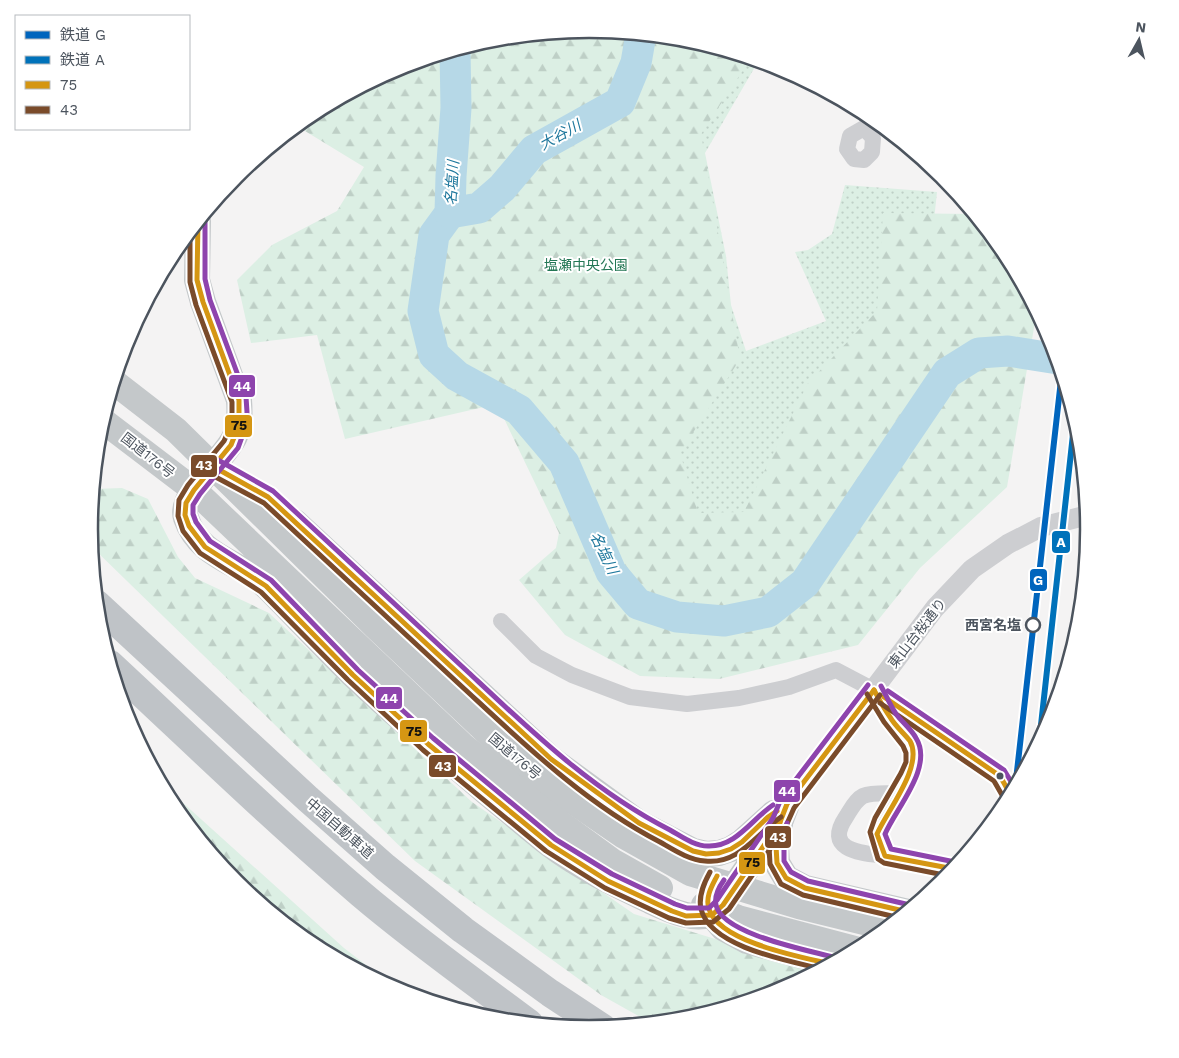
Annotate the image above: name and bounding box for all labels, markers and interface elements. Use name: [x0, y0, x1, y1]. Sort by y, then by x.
legend: [15, 15, 190, 130]
north arrow: [1114, 15, 1164, 65]
text: N: [1135, 18, 1147, 36]
text: 鉄道 G: [60, 26, 106, 44]
text: 鉄道 A: [60, 51, 105, 69]
text: 75: [60, 76, 77, 94]
text: 43: [60, 101, 78, 119]
water label: 大谷川: [536, 115, 586, 154]
water label: 名塩川: [441, 158, 463, 206]
park label: 塩瀬中央公園: [544, 257, 628, 273]
line badge: 44: [228, 374, 256, 398]
text: 44: [233, 378, 251, 394]
line badge: 75: [224, 414, 253, 438]
text: 75: [231, 417, 247, 433]
street label: 国道176号: [118, 429, 178, 481]
line badge: 43: [190, 454, 218, 478]
text: 43: [195, 457, 213, 473]
water label: 名塩川: [586, 529, 623, 579]
line badge: A: [1051, 530, 1071, 554]
text: A: [1056, 534, 1066, 550]
line badge: G: [1029, 568, 1048, 592]
text: G: [1033, 572, 1043, 588]
street label: 東山台桜通り: [885, 595, 949, 671]
place label: 西宮名塩: [965, 617, 1021, 633]
marker: 西宮名塩: [1025, 617, 1041, 633]
line badge: 44: [375, 686, 403, 710]
text: 44: [380, 690, 398, 706]
line badge: 75: [399, 719, 428, 743]
text: 75: [406, 723, 422, 739]
street label: 国道176号: [486, 729, 544, 783]
line badge: 43: [428, 754, 457, 778]
text: 43: [434, 758, 452, 774]
unlabelled marker: [995, 771, 1005, 781]
line badge: 44: [773, 779, 801, 803]
text: 44: [778, 783, 796, 799]
street label: 中国自動車道: [303, 794, 377, 862]
line badge: 43: [764, 825, 792, 849]
text: 43: [769, 829, 787, 845]
line badge: 75: [738, 851, 766, 875]
text: 75: [744, 854, 760, 870]

